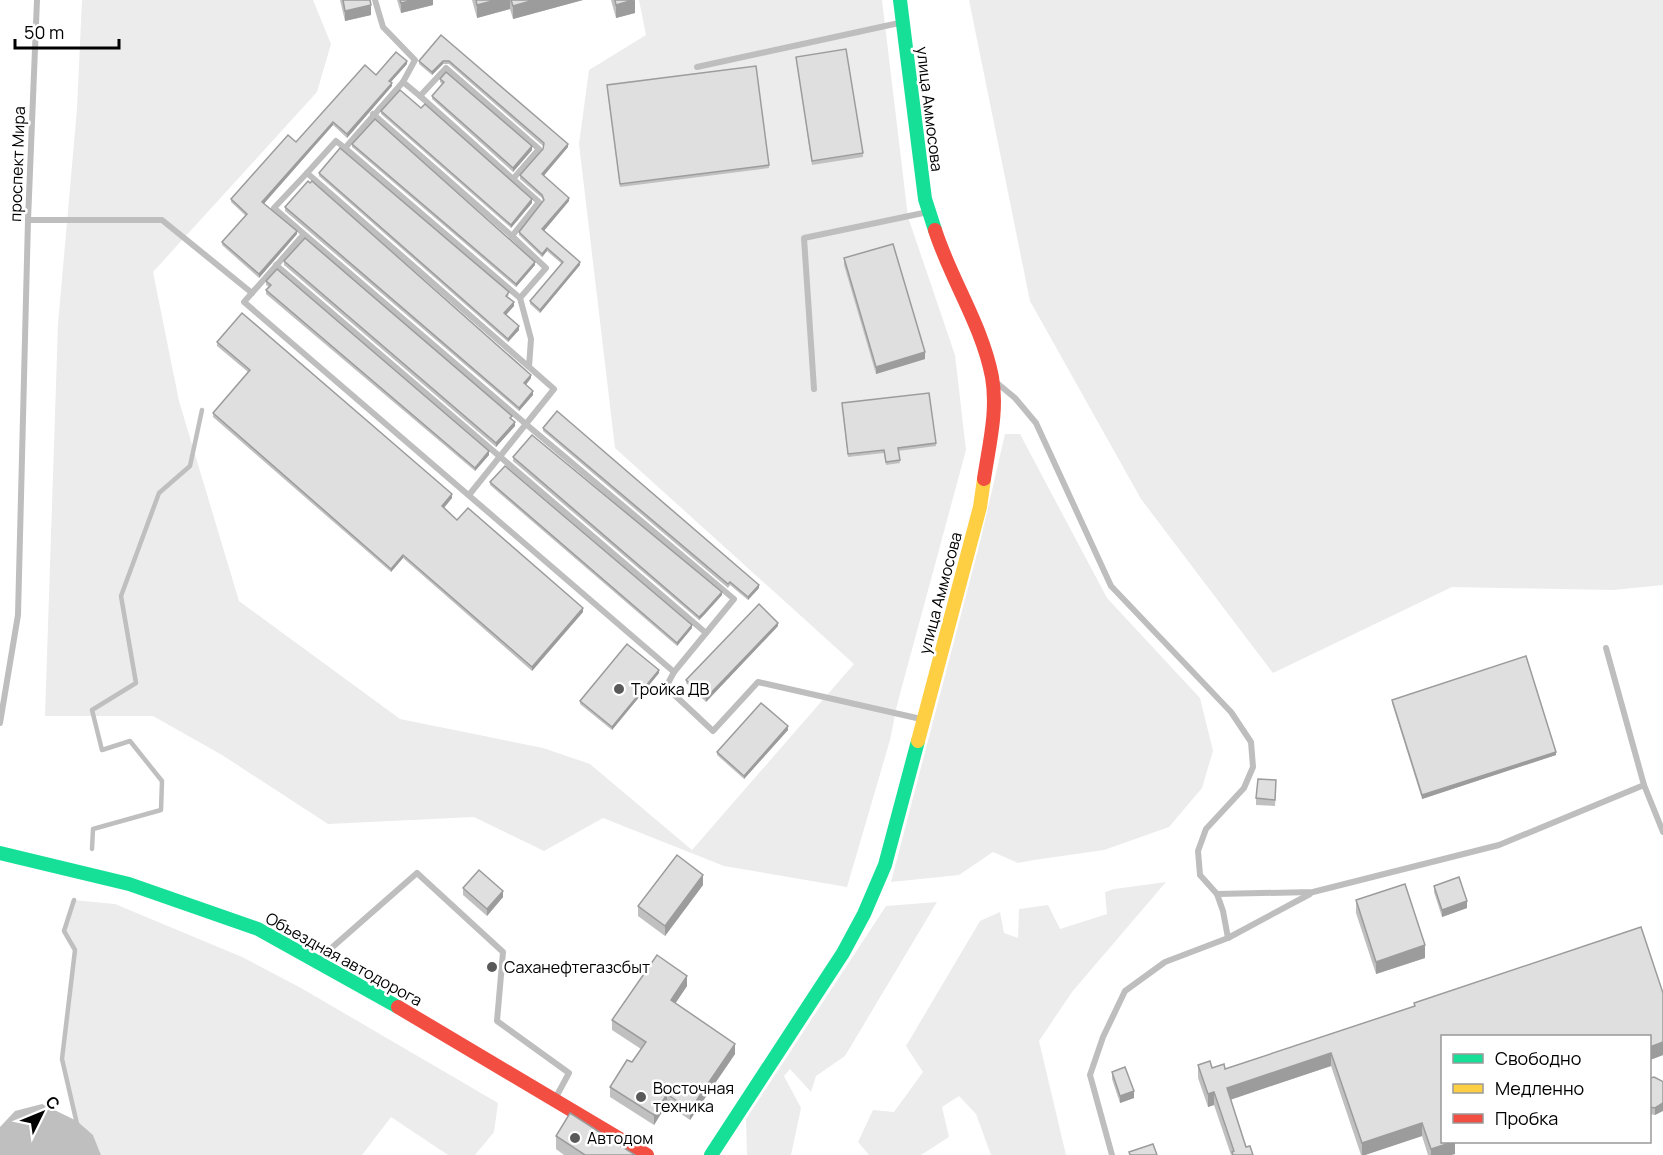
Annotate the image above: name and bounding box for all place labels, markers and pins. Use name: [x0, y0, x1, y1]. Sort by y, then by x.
place label: Тройка ДВ: [631, 678, 710, 700]
marker: Тройка ДВ: [612, 682, 626, 696]
place label: Саханефтегазсбыт: [504, 956, 650, 978]
marker: Саханефтегазсбыт: [485, 960, 499, 974]
place label: Восточная техника: [653, 1077, 734, 1117]
marker: Восточная техника: [634, 1090, 648, 1104]
place label: Автодом: [587, 1127, 653, 1149]
marker: Автодом: [568, 1131, 582, 1145]

